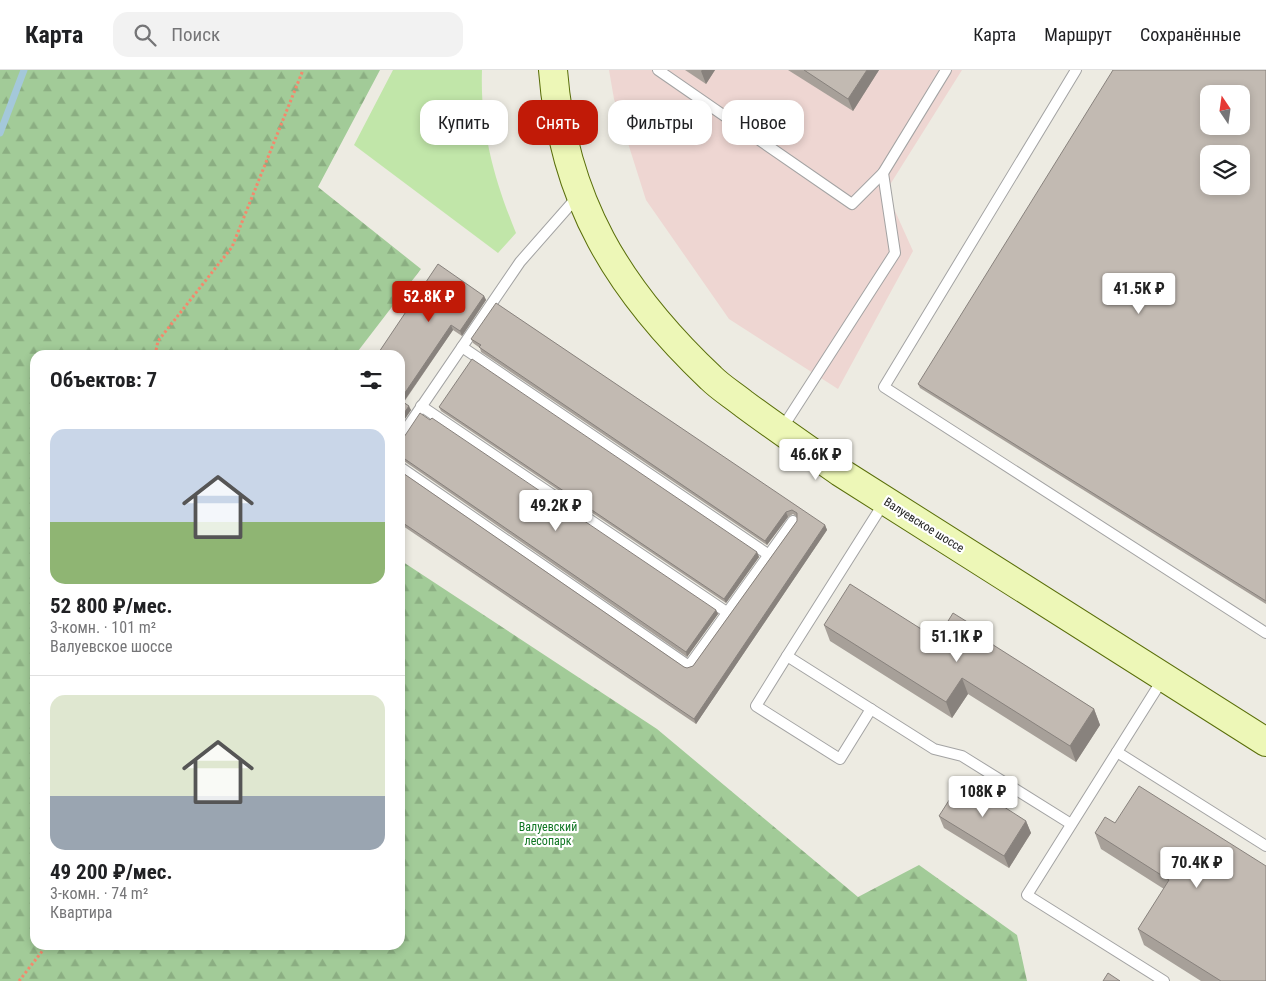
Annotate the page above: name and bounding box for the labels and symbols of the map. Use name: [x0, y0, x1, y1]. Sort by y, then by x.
north arrow: [1200, 85, 1250, 135]
pin: 41.5K ₽: [1093, 272, 1185, 315]
pin: 52.8K ₽: [383, 280, 475, 323]
pin: 46.6K ₽: [770, 438, 862, 481]
pin: 49.2K ₽: [510, 490, 602, 532]
street label: Валуевское шоссе: [881, 495, 967, 555]
pin: 51.1K ₽: [911, 620, 1003, 663]
pin: 108K ₽: [942, 776, 1024, 818]
park label: Валуевский лесопарк: [519, 820, 577, 848]
pin: 70.4K ₽: [1151, 846, 1243, 889]

